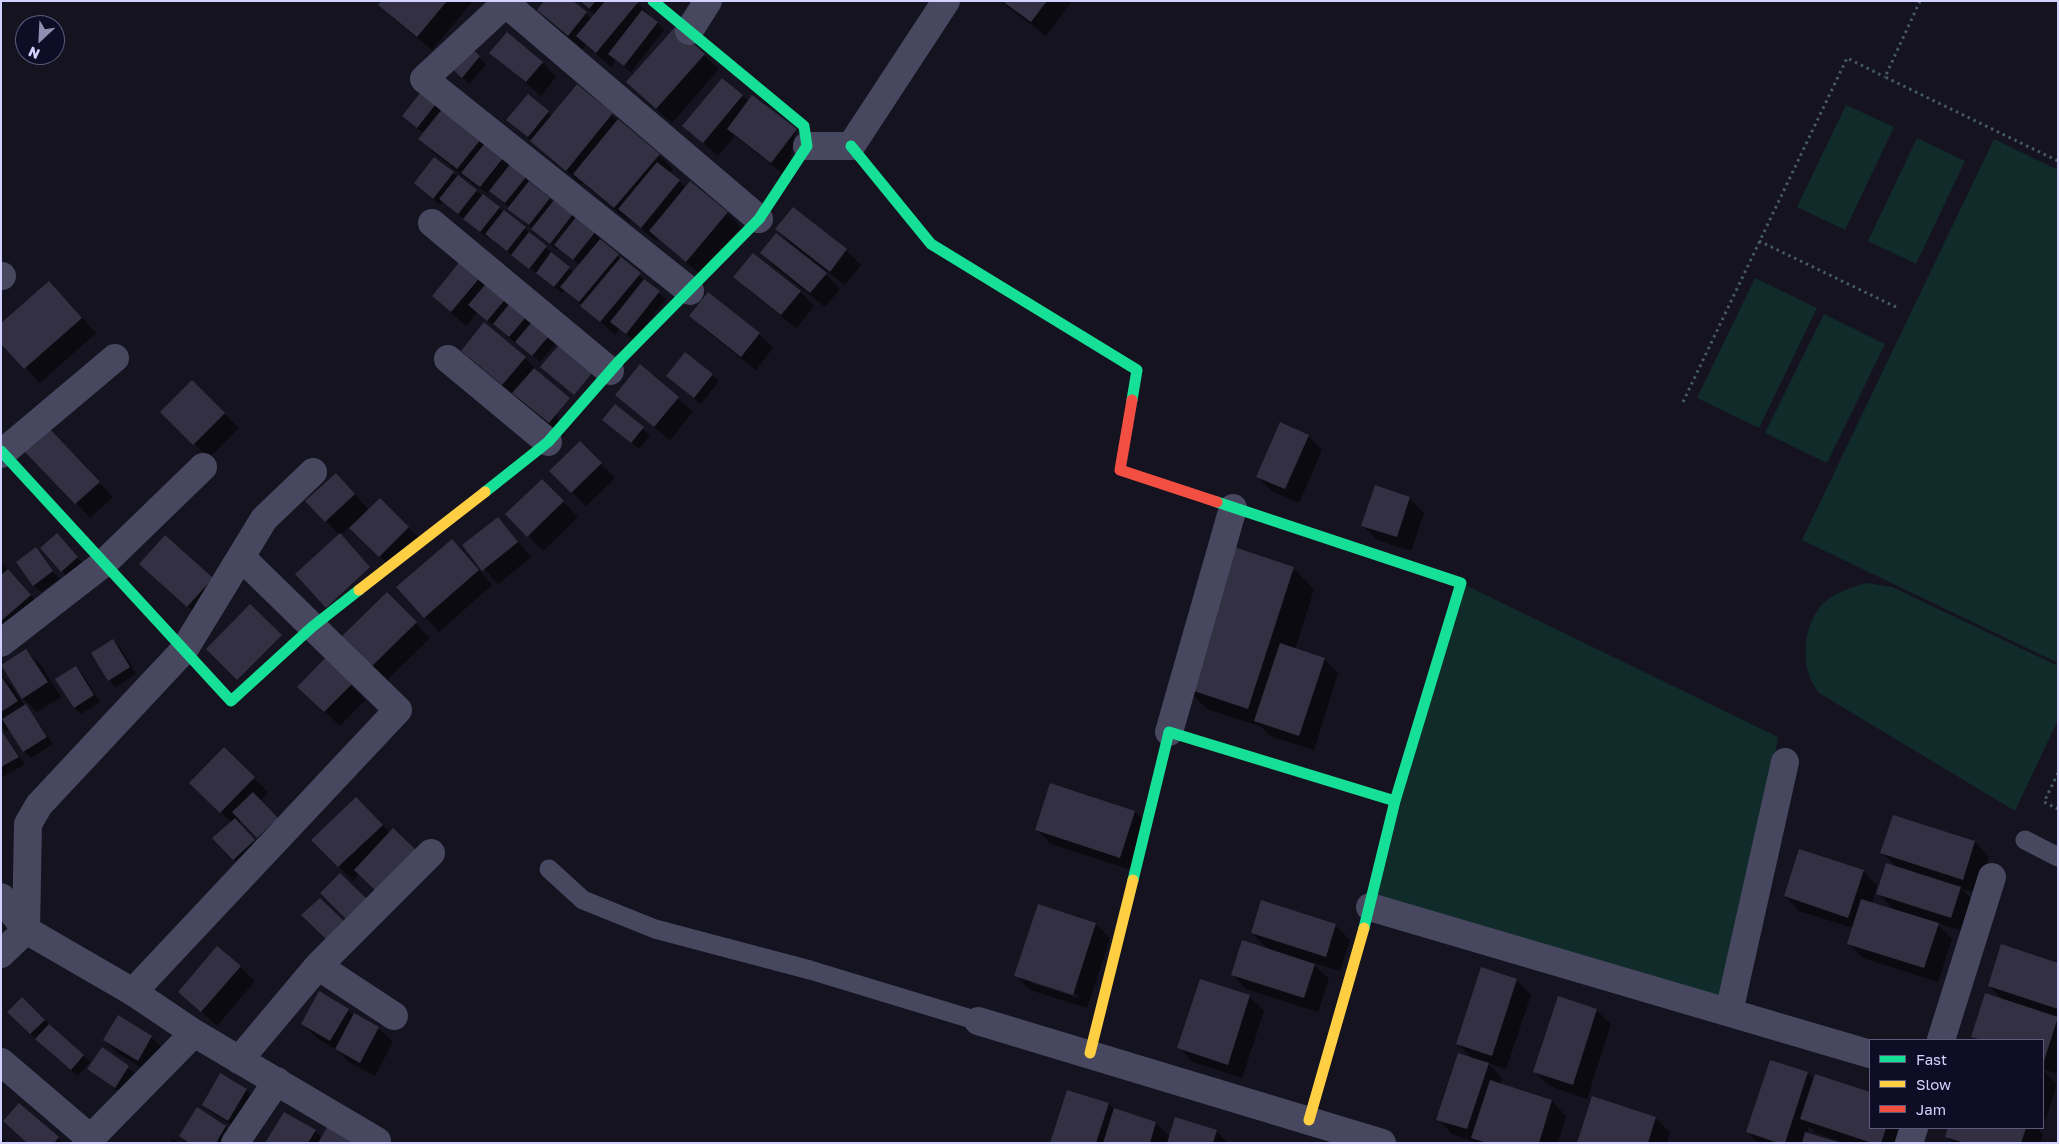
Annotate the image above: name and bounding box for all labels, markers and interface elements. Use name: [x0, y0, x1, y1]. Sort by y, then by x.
north arrow: [15, 15, 65, 65]
text: N: [25, 43, 42, 63]
legend: [1869, 1039, 2044, 1129]
text: Fast: [1916, 1050, 1947, 1068]
text: Slow: [1916, 1075, 1951, 1093]
text: Jam: [1916, 1100, 1946, 1118]

